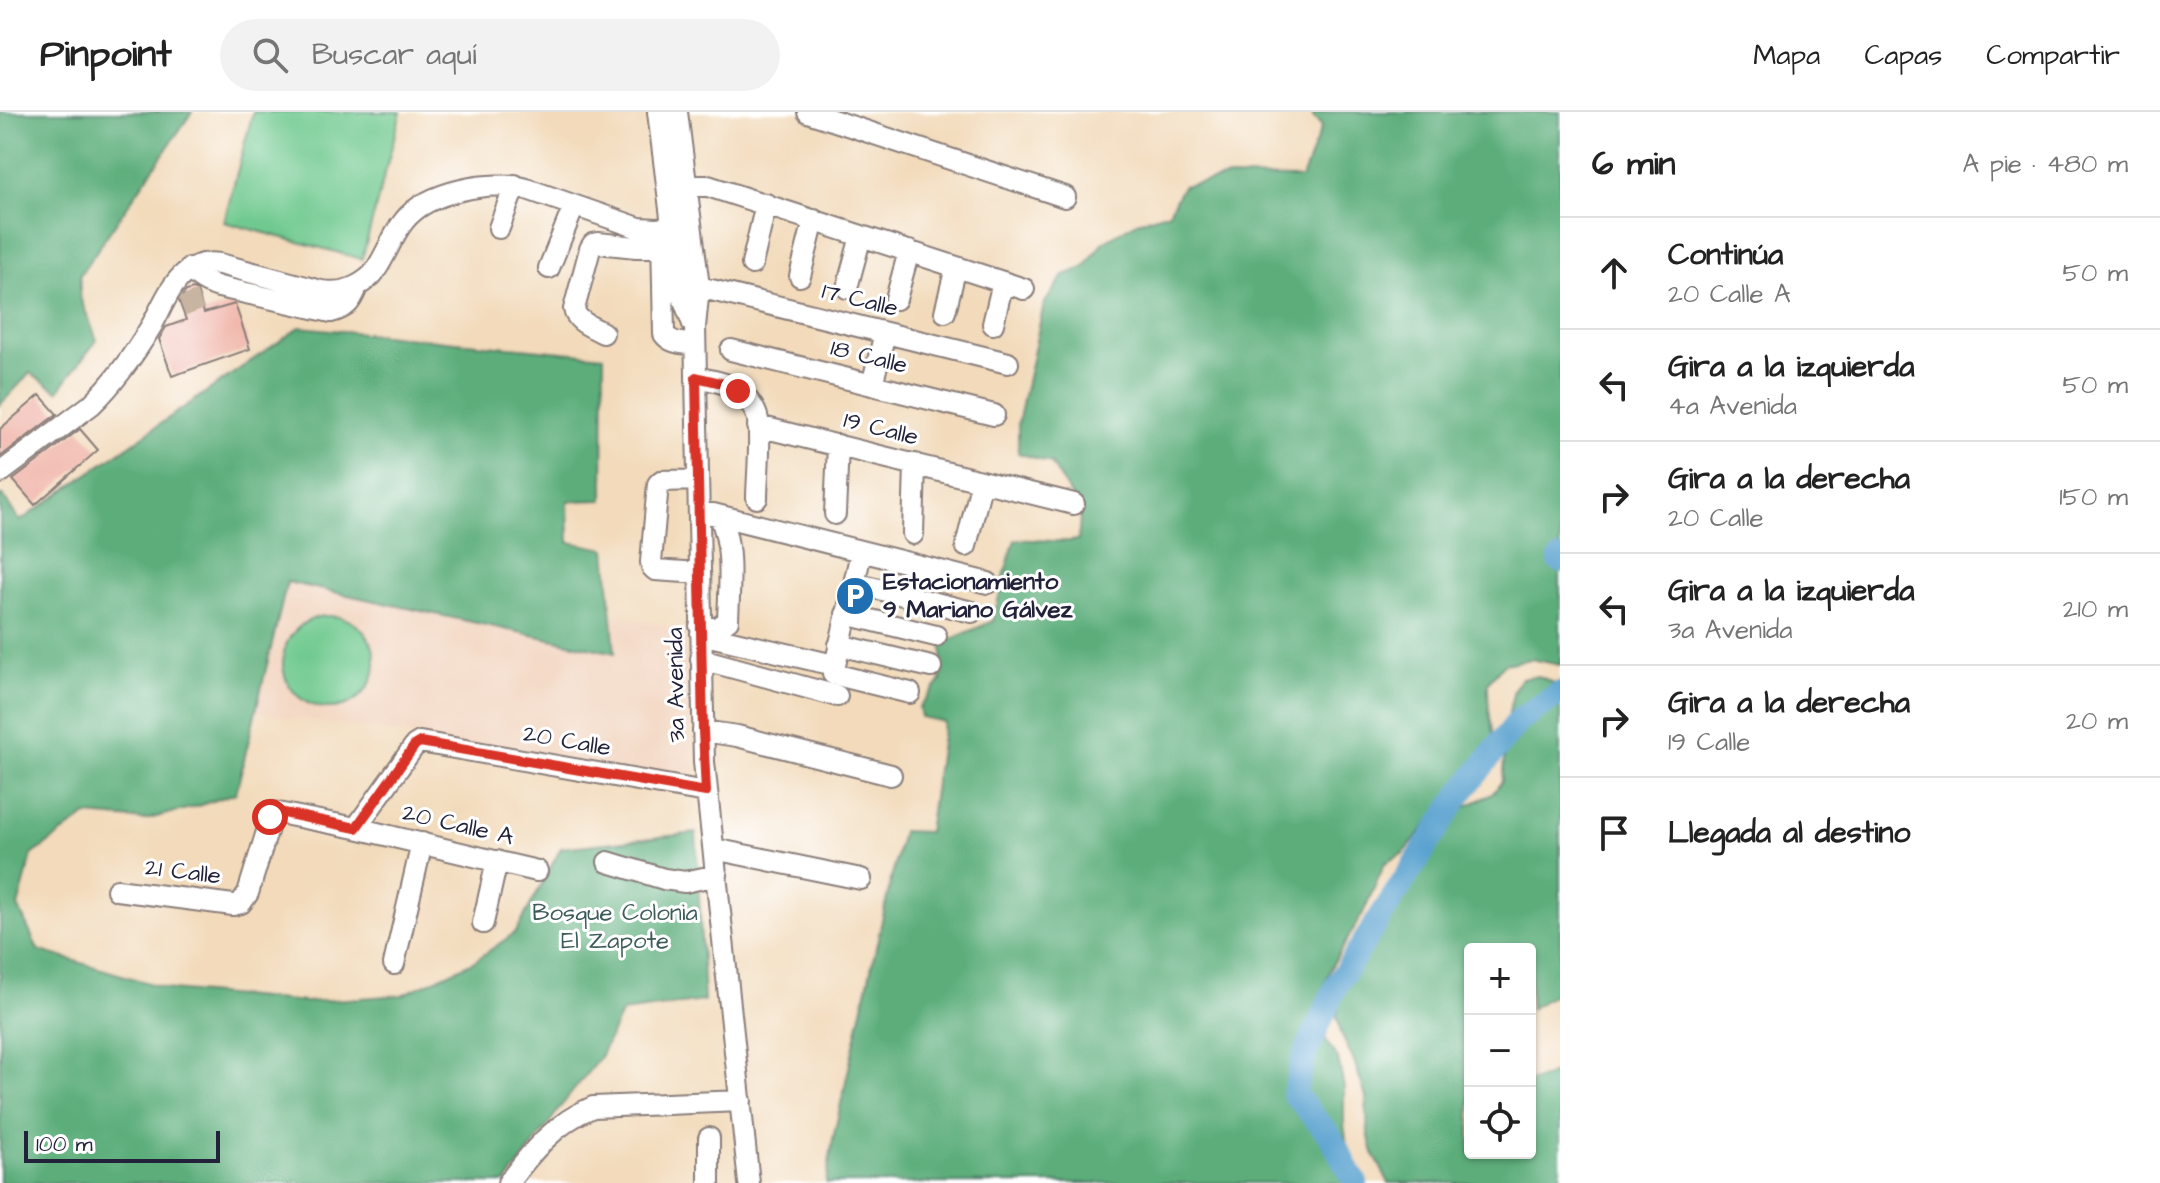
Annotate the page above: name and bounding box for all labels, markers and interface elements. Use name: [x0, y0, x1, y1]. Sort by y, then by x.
search box: [220, 19, 780, 91]
text: Pinpoint: [40, 29, 172, 81]
icon: search: [248, 33, 292, 77]
text: Buscar aquí: [312, 34, 477, 76]
text: Mapa: [1753, 36, 1820, 75]
text: Capas: [1864, 36, 1942, 75]
text: Compartir: [1986, 36, 2120, 75]
text: 6 min: [1592, 140, 1676, 188]
text: A pie · 480 m: [1962, 146, 2128, 182]
text: Continúa: [1668, 234, 1783, 276]
icon: ahead: [1592, 251, 1636, 295]
text: 50 m: [2063, 255, 2128, 291]
street label: 17 Calle: [818, 274, 902, 326]
text: 20 Calle A: [1668, 276, 1791, 312]
street label: 18 Calle: [827, 331, 911, 383]
text: Gira a la izquierda: [1668, 346, 1914, 388]
icon: left: [1592, 363, 1636, 407]
text: 50 m: [2063, 367, 2128, 403]
route end: [720, 373, 756, 409]
text: 4a Avenida: [1668, 388, 1797, 424]
street label: 19 Calle: [840, 403, 922, 455]
text: Gira a la derecha: [1668, 458, 1910, 500]
icon: right: [1592, 475, 1636, 519]
text: 150 m: [2059, 479, 2128, 515]
text: 20 Calle: [1668, 500, 1764, 536]
place label: Estacionamiento 9 Mariano Gálvez: [883, 565, 1074, 627]
text: Gira a la izquierda: [1668, 570, 1914, 612]
parking icon: Estacionamiento 9 Mariano Gálvez: [834, 575, 876, 617]
icon: left: [1592, 587, 1636, 631]
text: 210 m: [2063, 591, 2128, 627]
text: 3a Avenida: [1668, 612, 1793, 648]
street label: 3a Avenida: [658, 627, 694, 743]
text: Gira a la derecha: [1668, 682, 1910, 724]
icon: right: [1592, 699, 1636, 743]
text: 20 m: [2066, 703, 2128, 739]
street label: 20 Calle: [521, 717, 613, 765]
text: 19 Calle: [1668, 724, 1750, 760]
street label: 20 Calle A: [399, 796, 517, 854]
route start: [252, 799, 288, 835]
icon: arrive: [1592, 811, 1636, 855]
text: Llegada al destino: [1668, 812, 1910, 854]
street label: 21 Calle: [143, 850, 223, 894]
park label: Bosque Colonia El Zapote: [532, 896, 698, 958]
map controls: [1464, 943, 1536, 1159]
button: +: [1464, 943, 1536, 1015]
button: −: [1464, 1015, 1536, 1087]
button: locate: [1464, 1087, 1536, 1159]
scale bar: [24, 1127, 220, 1163]
text: 100 m: [36, 1129, 93, 1160]

